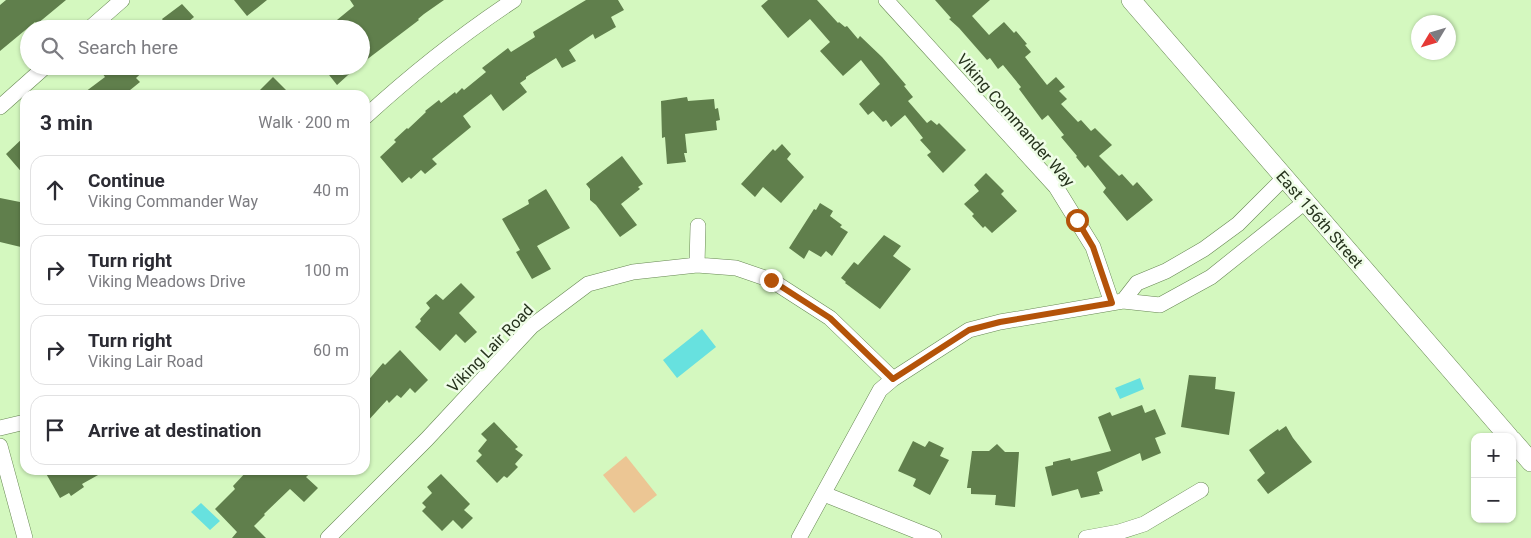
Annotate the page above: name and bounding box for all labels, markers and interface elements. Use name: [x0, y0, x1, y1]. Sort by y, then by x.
north arrow: [1411, 15, 1456, 60]
search box: [20, 20, 370, 75]
icon: search: [38, 34, 66, 62]
text: Search here: [78, 36, 178, 59]
street label: Viking Commander Way: [953, 50, 1079, 191]
text: 3 min: [40, 111, 93, 135]
text: Walk · 200 m: [258, 113, 350, 132]
street label: East 156th Street: [1272, 167, 1367, 272]
text: Continue: [88, 169, 165, 192]
icon: ahead: [41, 176, 69, 204]
text: 40 m: [313, 181, 349, 200]
text: Viking Commander Way: [88, 192, 258, 211]
route start: [1066, 209, 1089, 232]
text: Turn right: [88, 249, 172, 272]
icon: right: [41, 256, 69, 284]
text: 100 m: [304, 261, 349, 280]
route end: [760, 269, 783, 292]
text: Viking Meadows Drive: [88, 272, 245, 291]
street label: Viking Lair Road: [444, 300, 537, 396]
text: Turn right: [88, 329, 172, 352]
icon: right: [41, 336, 69, 364]
text: 60 m: [313, 341, 349, 360]
text: Viking Lair Road: [88, 352, 203, 371]
icon: arrive: [41, 416, 69, 444]
text: Arrive at destination: [88, 419, 261, 442]
map controls: [1471, 433, 1516, 523]
button: +: [1471, 433, 1516, 478]
button: −: [1471, 478, 1516, 523]

